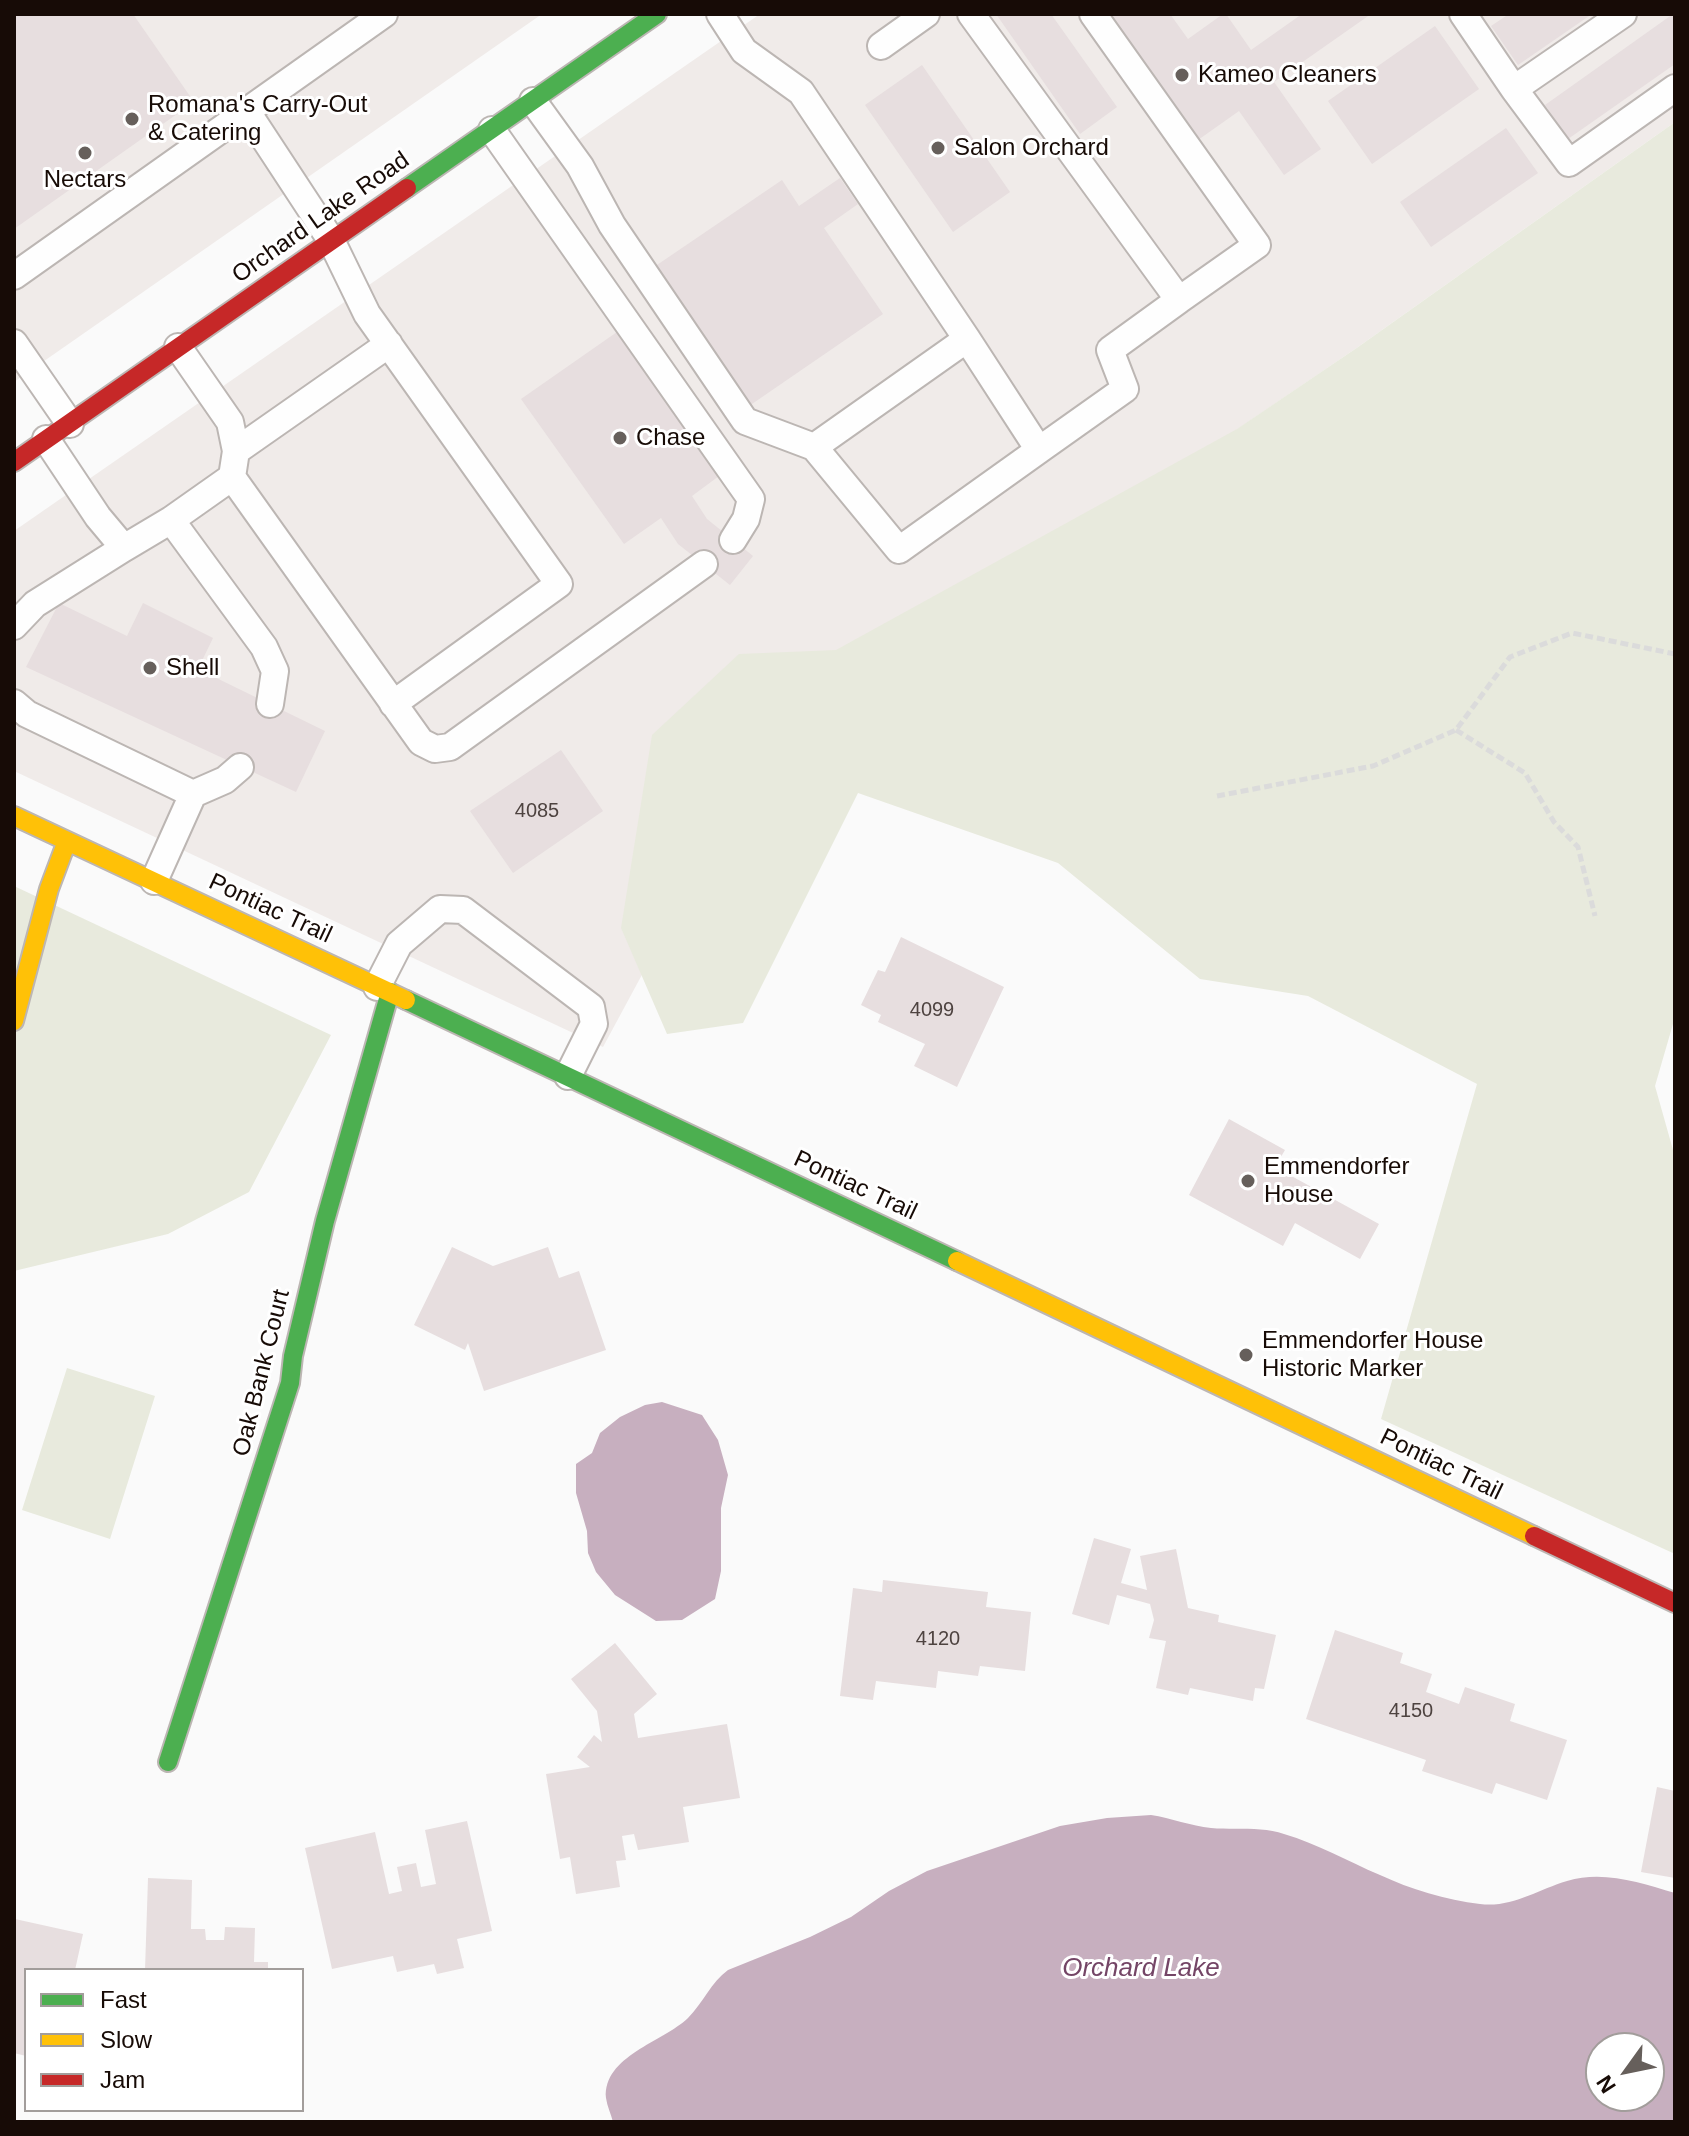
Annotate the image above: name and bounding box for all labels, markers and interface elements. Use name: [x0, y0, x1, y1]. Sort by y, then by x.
place label: Kameo Cleaners: [1198, 61, 1377, 89]
marker: Kameo Cleaners: [1173, 66, 1191, 84]
place label: Romana's Carry-Out & Catering: [148, 91, 367, 147]
marker: Romana's Carry-Out & Catering: [123, 110, 141, 128]
place label: Salon Orchard: [954, 134, 1109, 162]
marker: Salon Orchard: [929, 139, 947, 157]
marker: Nectars: [76, 144, 94, 162]
street label: Orchard Lake Road: [227, 146, 415, 290]
place label: Nectars: [44, 166, 126, 194]
place label: Chase: [636, 424, 705, 452]
marker: Chase: [611, 429, 629, 447]
place label: Shell: [166, 654, 219, 682]
marker: Shell: [141, 659, 159, 677]
house number: 4085: [515, 799, 559, 823]
street label: Pontiac Trail: [204, 868, 336, 950]
house number: 4099: [910, 998, 954, 1022]
street label: Pontiac Trail: [789, 1145, 921, 1227]
place label: Emmendorfer House: [1264, 1153, 1409, 1209]
marker: Emmendorfer House: [1239, 1172, 1257, 1190]
street label: Oak Bank Court: [227, 1287, 297, 1459]
place label: Emmendorfer House Historic Marker: [1262, 1327, 1483, 1383]
marker: Emmendorfer House Historic Marker: [1237, 1346, 1255, 1364]
street label: Pontiac Trail: [1375, 1423, 1507, 1507]
house number: 4120: [916, 1627, 960, 1651]
house number: 4150: [1389, 1699, 1433, 1723]
water label: Orchard Lake: [1062, 1953, 1220, 1985]
legend: [24, 1968, 304, 2112]
text: Fast: [100, 1986, 147, 2013]
text: Slow: [100, 2026, 152, 2053]
north arrow: [1585, 2032, 1665, 2112]
text: Jam: [100, 2066, 145, 2093]
text: N: [1591, 2071, 1621, 2098]

